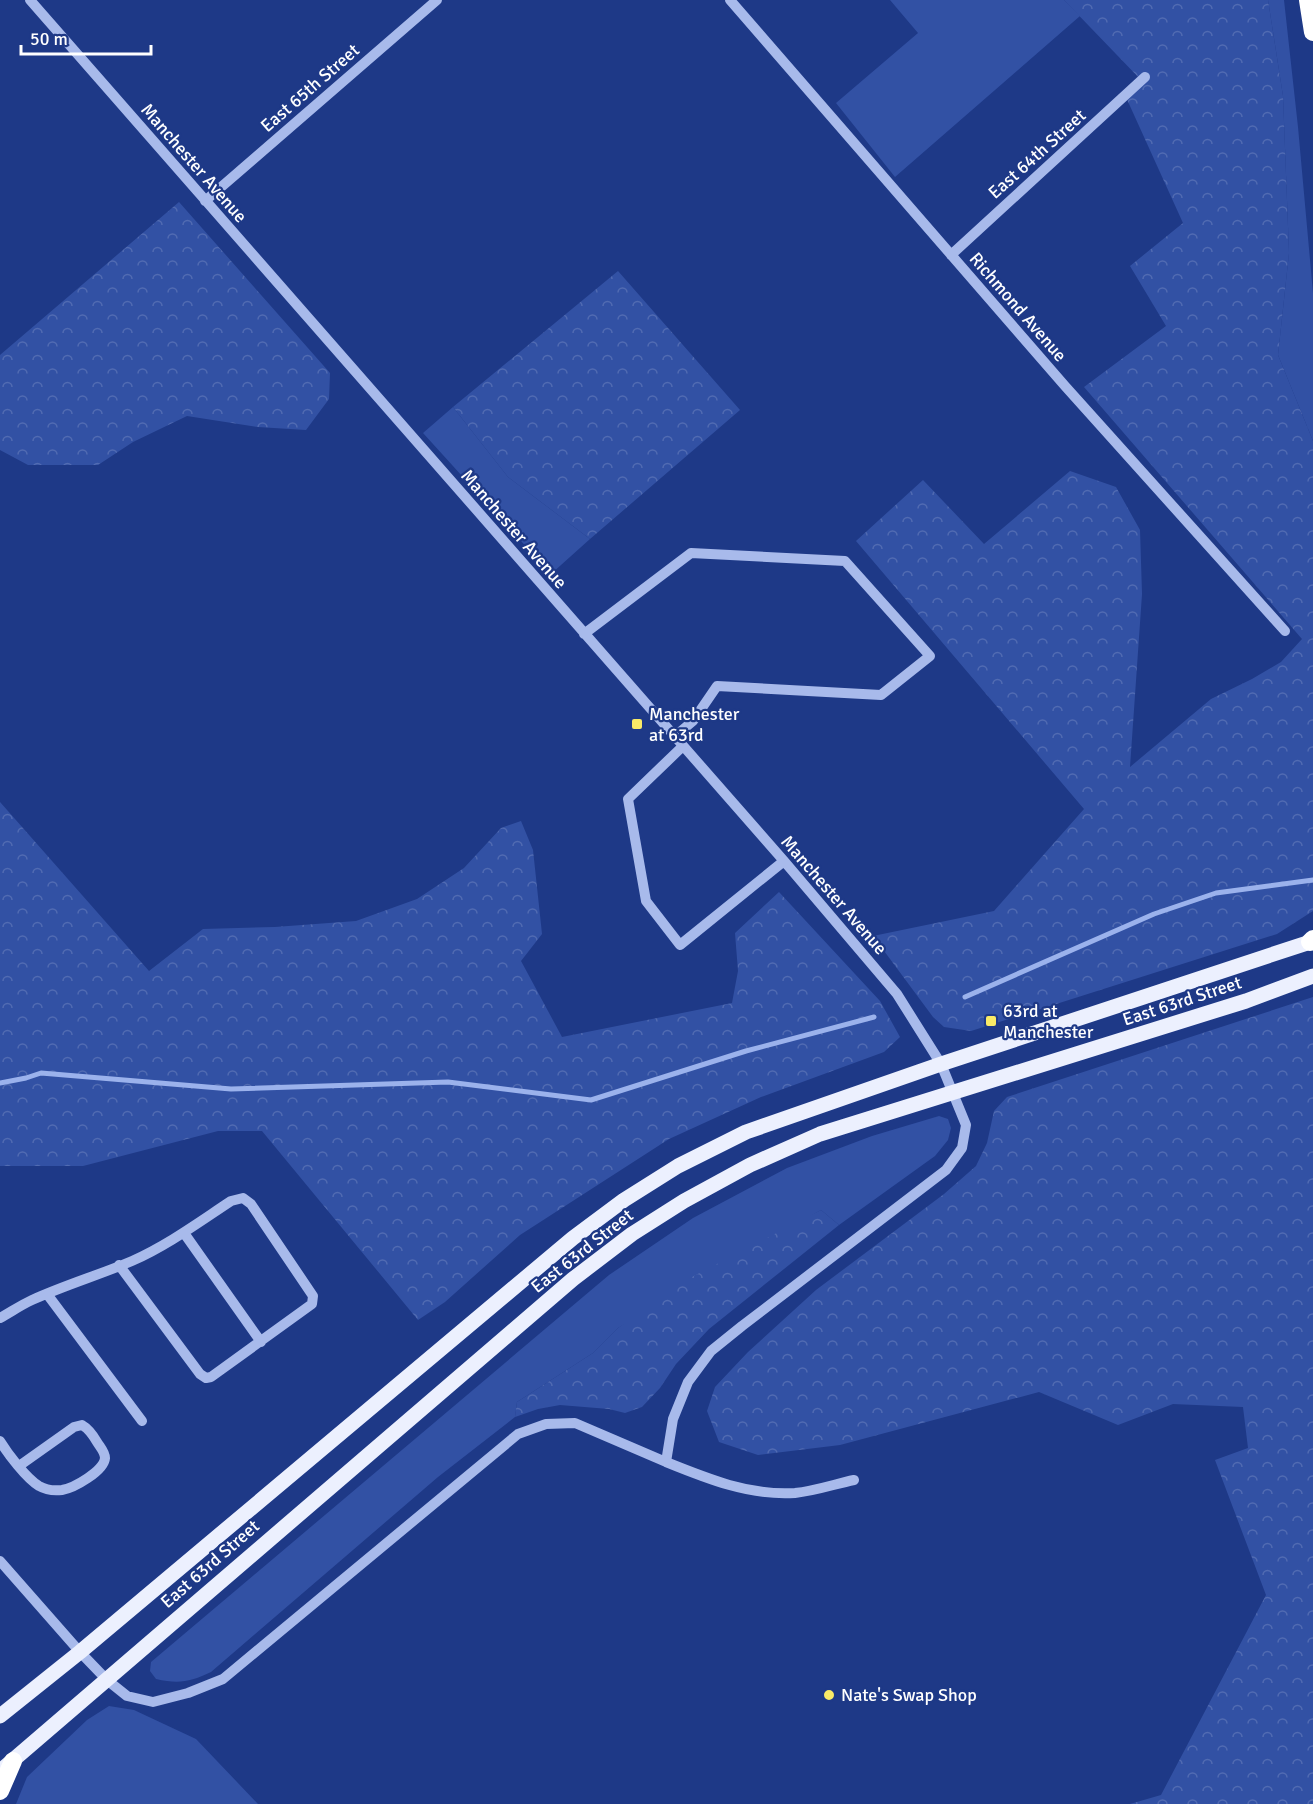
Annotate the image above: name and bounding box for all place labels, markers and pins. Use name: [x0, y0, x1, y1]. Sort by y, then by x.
place label: Manchester at 63rd: [649, 703, 740, 746]
marker: Manchester at 63rd: [630, 717, 644, 731]
place label: 63rd at Manchester: [1003, 1000, 1094, 1043]
marker: 63rd at Manchester: [984, 1014, 998, 1028]
place label: Nate's Swap Shop: [841, 1684, 977, 1706]
marker: Nate's Swap Shop: [822, 1688, 836, 1702]

